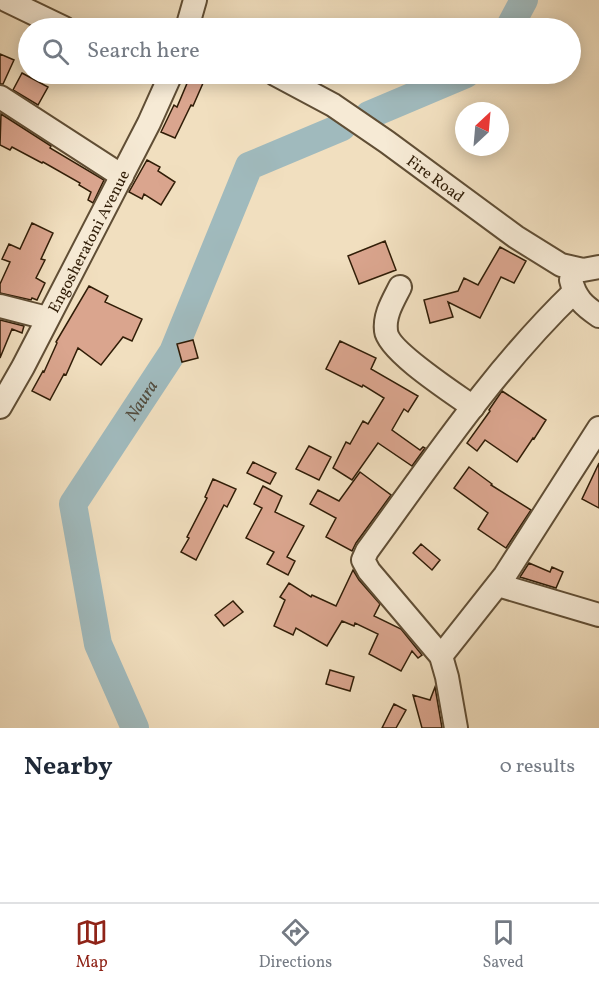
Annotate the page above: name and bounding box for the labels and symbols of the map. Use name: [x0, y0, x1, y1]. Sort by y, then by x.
north arrow: [455, 102, 509, 156]
street label: Fire Road: [401, 151, 468, 208]
street label: Engosheratoni Avenue: [44, 166, 136, 317]
water label: Naura: [120, 376, 165, 427]

